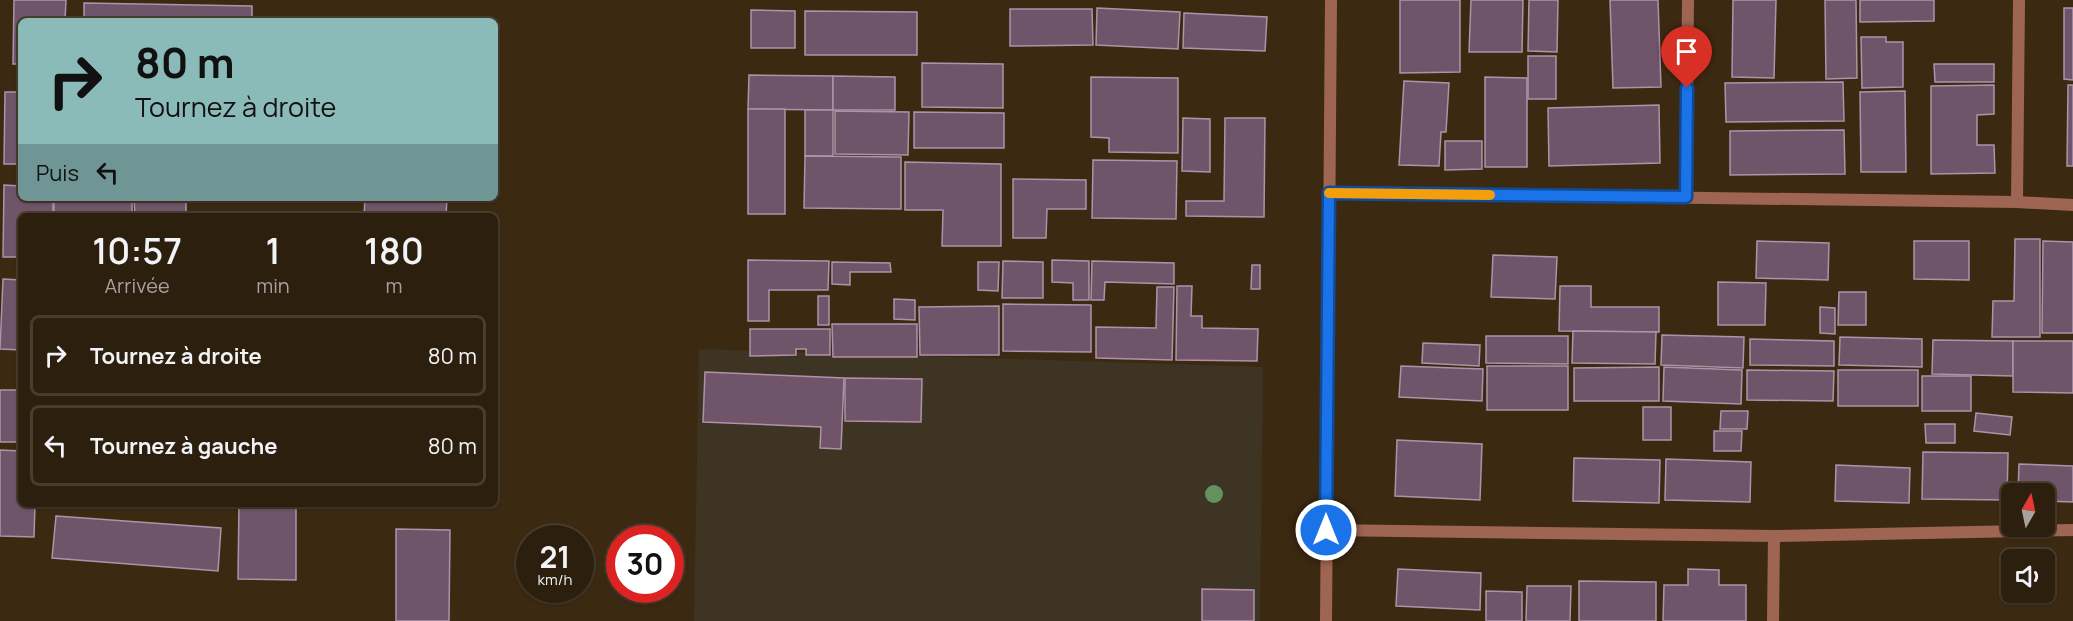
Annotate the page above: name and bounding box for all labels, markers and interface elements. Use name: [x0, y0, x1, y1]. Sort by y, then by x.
pin: [1661, 26, 1712, 88]
text: 80 m: [135, 33, 235, 91]
icon: arrive: [1670, 35, 1703, 68]
icon: right: [36, 42, 114, 120]
text: Tournez à droite: [135, 88, 336, 125]
icon: left: [91, 156, 124, 189]
text: Puis: [36, 158, 79, 188]
text: 10:57: [92, 226, 182, 275]
text: 1: [265, 226, 281, 275]
text: 180: [364, 226, 424, 275]
text: Arrivée: [104, 272, 170, 299]
text: min: [256, 272, 290, 299]
text: m: [385, 272, 402, 299]
icon: right: [39, 339, 72, 372]
text: Tournez à droite: [90, 341, 262, 371]
text: 80 m: [428, 341, 477, 371]
icon: left: [39, 429, 72, 462]
text: Tournez à gauche: [90, 431, 277, 461]
text: 80 m: [428, 431, 477, 461]
north arrow: [2001, 483, 2055, 537]
map controls: [2001, 483, 2055, 603]
position arrow: [1294, 498, 1358, 562]
speed limit sign: 30: [606, 525, 684, 603]
text: 21: [539, 536, 571, 577]
button: sound: [2001, 549, 2055, 603]
text: km/h: [538, 569, 572, 590]

